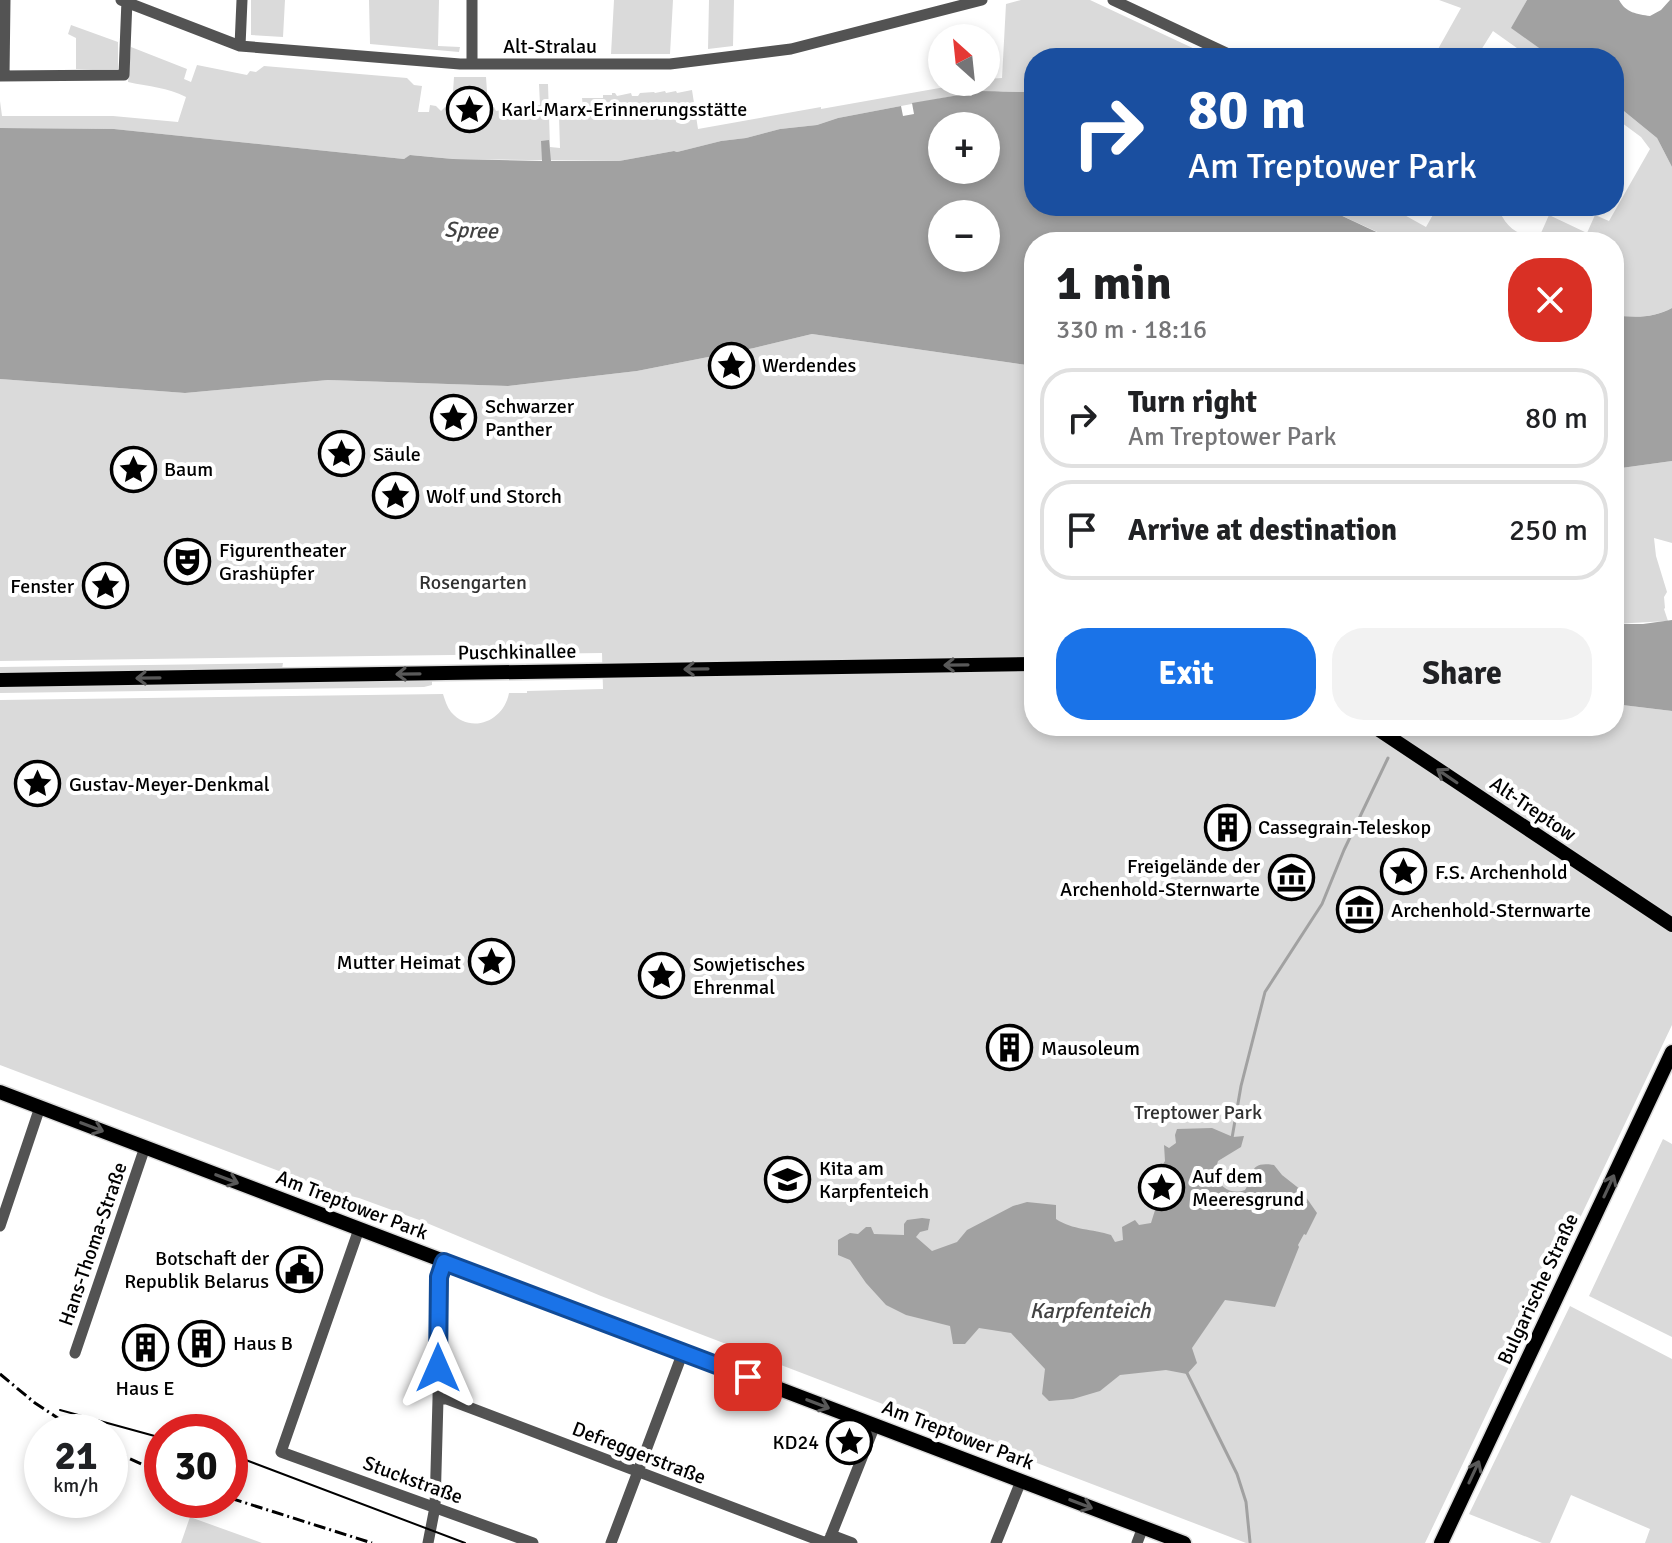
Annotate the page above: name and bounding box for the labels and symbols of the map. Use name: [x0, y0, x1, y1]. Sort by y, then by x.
north arrow: [928, 24, 1000, 96]
street label: Alt-Stralau: [503, 34, 597, 59]
place icon: Karl-Marx-Erinnerungsstätte: [446, 85, 494, 133]
place label: Karl-Marx-Erinnerungsstätte: [501, 97, 747, 122]
water label: Spree: [444, 216, 499, 244]
place icon: Werdendes: [707, 341, 755, 389]
place label: Werdendes: [762, 353, 857, 378]
place icon: Schwarzer Panther: [430, 393, 478, 441]
place label: Schwarzer Panther: [485, 394, 575, 442]
place icon: Säule: [318, 430, 366, 478]
place label: Säule: [373, 442, 421, 467]
place icon: Baum: [109, 445, 157, 493]
place label: Baum: [164, 457, 213, 482]
place icon: Wolf und Storch: [371, 472, 419, 520]
place label: Wolf und Storch: [426, 484, 562, 509]
theatre icon: Figurentheater Grashüpfer: [164, 538, 212, 586]
place label: Figurentheater Grashüpfer: [219, 538, 347, 586]
place icon: Fenster: [81, 562, 129, 610]
park label: Rosengarten: [419, 570, 527, 595]
place label: Fenster: [10, 574, 75, 599]
street label: Puschkinallee: [457, 638, 577, 666]
one-way arrow: [943, 657, 970, 673]
one-way arrow: [683, 661, 710, 677]
one-way arrow: [395, 666, 422, 682]
one-way arrow: [135, 670, 162, 686]
place icon: Gustav-Meyer-Denkmal: [14, 760, 62, 808]
one-way arrow: [1437, 768, 1459, 784]
street label: Alt-Treptow: [1485, 771, 1581, 847]
place label: Gustav-Meyer-Denkmal: [69, 772, 270, 797]
building icon: Cassegrain-Teleskop: [1203, 803, 1251, 851]
place label: Cassegrain-Teleskop: [1258, 815, 1431, 840]
place icon: F.S. Archenhold: [1380, 848, 1428, 896]
place label: Freigelände der Archenhold-Sternwarte: [1060, 854, 1261, 902]
museum icon: Freigelände der Archenhold-Sternwarte: [1267, 854, 1315, 902]
place label: F.S. Archenhold: [1435, 860, 1568, 885]
museum icon: Archenhold-Sternwarte: [1336, 886, 1384, 934]
place label: Archenhold-Sternwarte: [1391, 898, 1591, 923]
place icon: Mutter Heimat: [468, 938, 516, 986]
place label: Mutter Heimat: [337, 950, 461, 975]
place icon: Sowjetisches Ehrenmal: [638, 952, 686, 1000]
place label: Sowjetisches Ehrenmal: [693, 952, 805, 1000]
building icon: Mausoleum: [986, 1024, 1034, 1072]
place label: Mausoleum: [1041, 1036, 1140, 1061]
park label: Treptower Park: [1134, 1100, 1262, 1125]
one-way arrow: [79, 1121, 104, 1135]
school or university icon: Kita am Karpfenteich: [764, 1156, 812, 1204]
place label: Kita am Karpfenteich: [819, 1156, 929, 1204]
street label: Hans-Thoma-Straße: [53, 1159, 133, 1329]
place icon: Auf dem Meeresgrund: [1137, 1164, 1185, 1212]
place label: Auf dem Meeresgrund: [1192, 1164, 1304, 1212]
street label: Am Treptower Park: [273, 1165, 431, 1245]
one-way arrow: [214, 1173, 239, 1187]
one-way arrow: [1602, 1175, 1617, 1199]
street label: Bulgarische Straße: [1492, 1209, 1584, 1369]
place label: Botschaft der Republik Belarus: [124, 1246, 270, 1294]
public building icon: Botschaft der Republik Belarus: [276, 1246, 324, 1294]
water label: Karpfenteich: [1029, 1297, 1152, 1324]
building icon: Haus B: [178, 1319, 226, 1367]
building icon: Haus E: [121, 1324, 169, 1372]
position arrow: [396, 1326, 480, 1410]
place label: Haus B: [233, 1331, 293, 1356]
pin: [714, 1343, 782, 1411]
place label: Haus E: [115, 1376, 175, 1401]
street label: Am Treptower Park: [879, 1395, 1037, 1475]
one-way arrow: [805, 1398, 830, 1412]
speed limit sign: 30: [144, 1414, 248, 1518]
street label: Defreggerstraße: [569, 1416, 709, 1490]
place icon: KD24: [826, 1418, 874, 1466]
place label: KD24: [773, 1430, 819, 1455]
street label: Stuckstraße: [360, 1450, 466, 1510]
one-way arrow: [1467, 1460, 1482, 1484]
one-way arrow: [1068, 1498, 1093, 1512]

